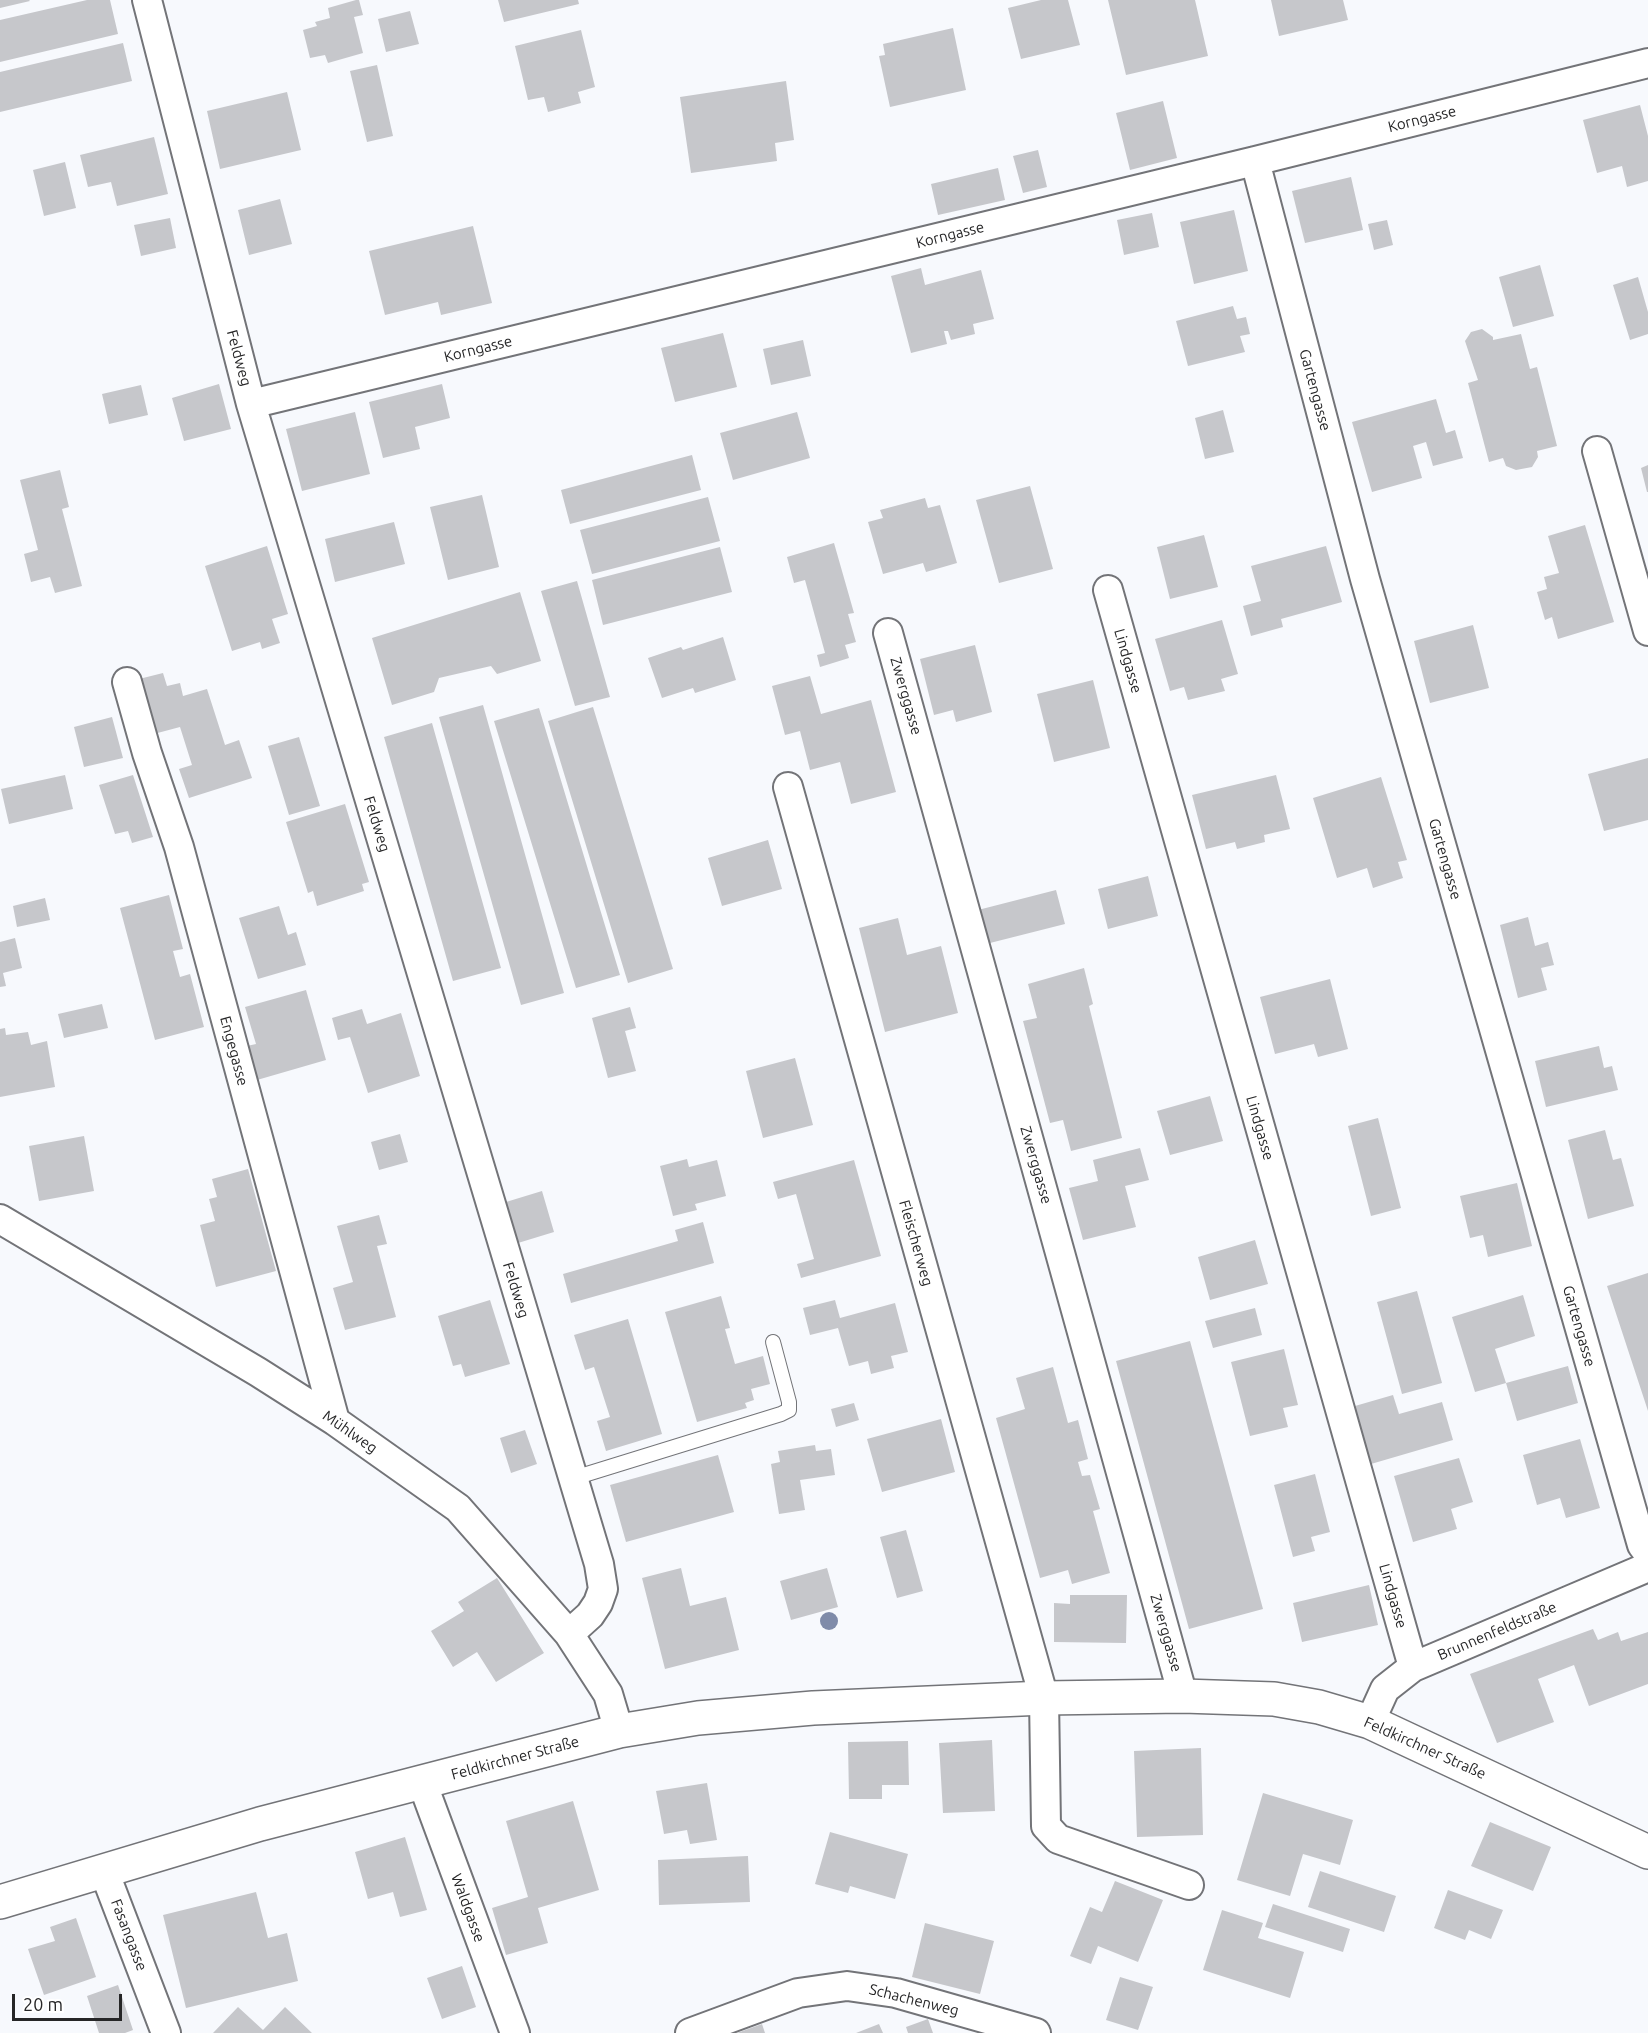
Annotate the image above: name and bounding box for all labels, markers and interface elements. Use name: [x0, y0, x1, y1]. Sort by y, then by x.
street label: Korngasse: [1386, 102, 1458, 136]
street label: Korngasse: [914, 218, 986, 252]
street label: Feldweg: [223, 328, 255, 388]
street label: Korngasse: [442, 332, 514, 366]
street label: Gartengasse: [1295, 347, 1335, 433]
street label: Lindgasse: [1110, 627, 1146, 695]
street label: Zwerggasse: [886, 655, 926, 737]
street label: Feldweg: [360, 794, 394, 854]
street label: Gartengasse: [1425, 816, 1465, 902]
street label: Engegasse: [216, 1014, 252, 1088]
street label: Lindgasse: [1242, 1094, 1278, 1162]
street label: Zwerggasse: [1016, 1124, 1056, 1206]
street label: Fleischerweg: [895, 1198, 937, 1288]
street label: Feldweg: [499, 1260, 533, 1320]
street label: Gartengasse: [1559, 1283, 1599, 1369]
street label: Mühlweg: [319, 1407, 381, 1457]
street label: Lindgasse: [1375, 1562, 1411, 1630]
street label: Zwerggasse: [1146, 1592, 1186, 1674]
street label: Brunnenfeldstraße: [1435, 1598, 1559, 1664]
street label: Feldkirchner Straße: [1361, 1713, 1489, 1783]
street label: Feldkirchner Straße: [449, 1732, 581, 1784]
street label: Waldgasse: [447, 1871, 489, 1945]
street label: Fasangasse: [107, 1897, 151, 1973]
street label: Schachenweg: [867, 1980, 961, 2020]
scale bar: [15, 1982, 124, 2020]
text: 20 m: [23, 1994, 63, 2014]

